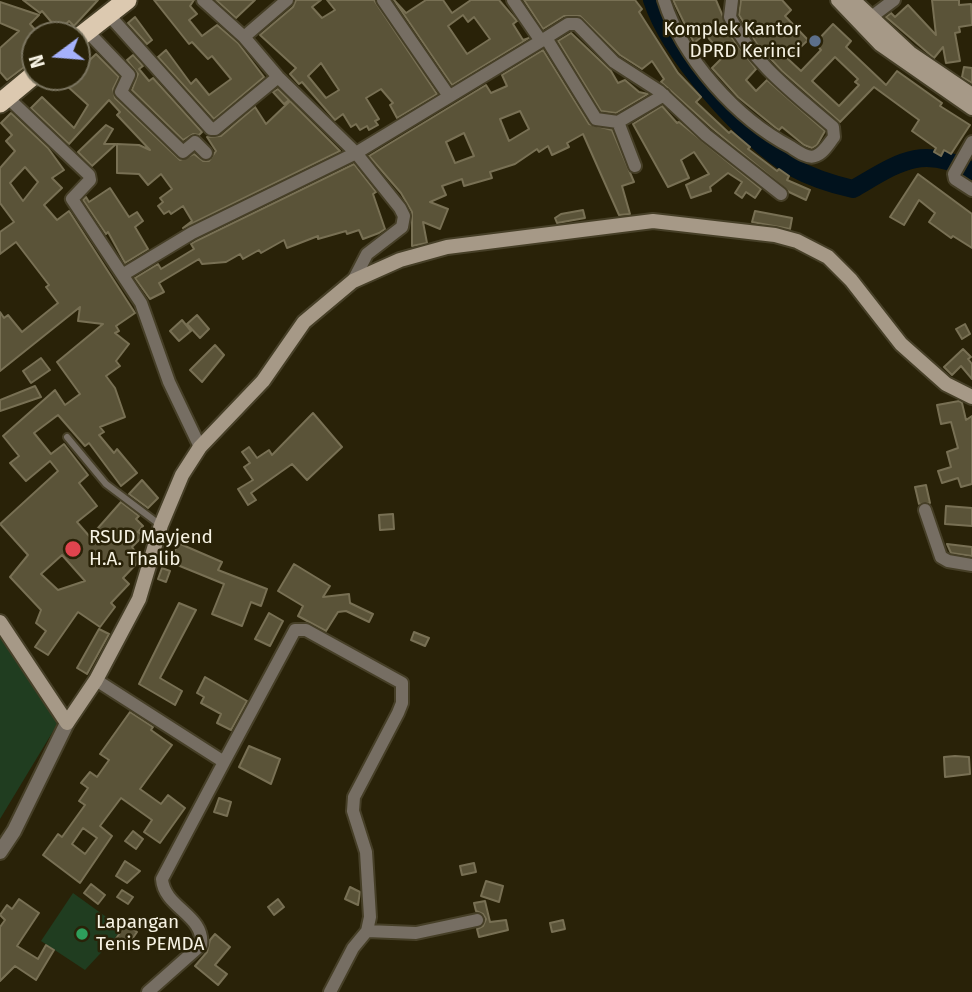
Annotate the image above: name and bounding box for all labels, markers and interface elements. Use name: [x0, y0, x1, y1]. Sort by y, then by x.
place label: Komplek Kantor DPRD Kerinci: [663, 19, 801, 63]
north arrow: [21, 21, 91, 91]
marker: Komplek Kantor DPRD Kerinci: [807, 33, 823, 49]
text: N: [24, 52, 50, 71]
place label: RSUD Mayjend H.A. Thalib: [89, 527, 213, 571]
marker: RSUD Mayjend H.A. Thalib: [63, 539, 83, 559]
place label: Lapangan Tenis PEMDA: [96, 912, 204, 956]
marker: Lapangan Tenis PEMDA: [74, 926, 90, 942]

